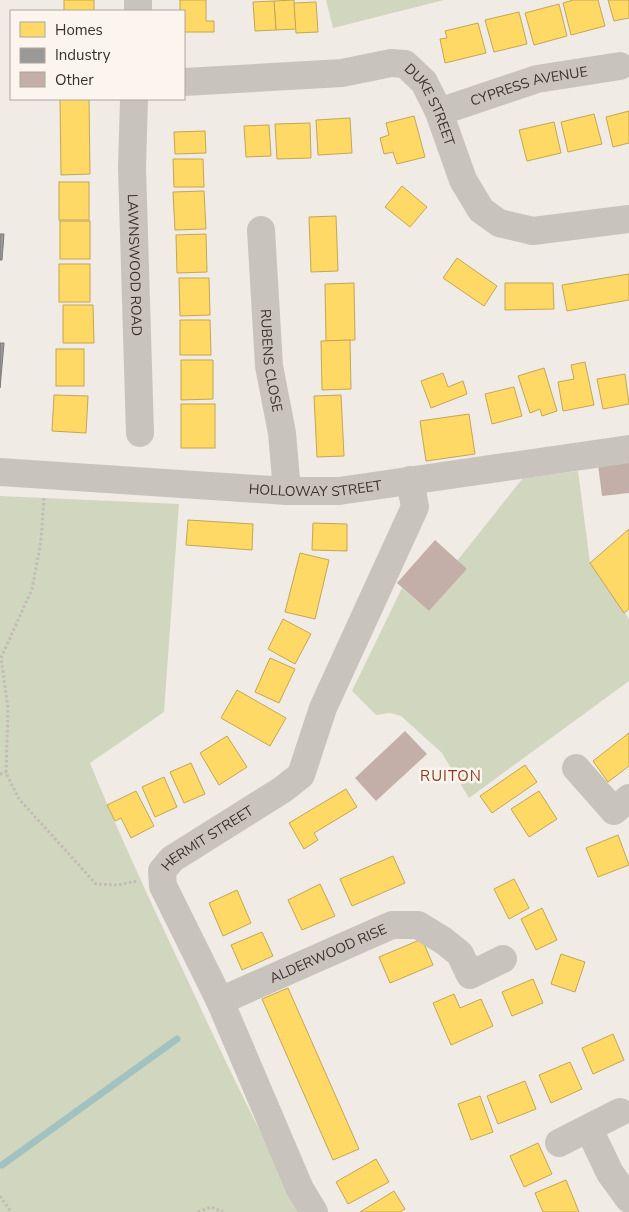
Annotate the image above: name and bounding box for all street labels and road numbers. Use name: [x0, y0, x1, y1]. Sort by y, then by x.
street label: DUKE STREET: [400, 59, 460, 149]
street label: CYPRESS AVENUE: [468, 62, 589, 110]
street label: LAWNSWOOD ROAD: [123, 194, 147, 336]
street label: RUBENS CLOSE: [256, 308, 287, 414]
street label: HOLLOWAY STREET: [248, 475, 384, 501]
street label: HERMIT STREET: [157, 801, 257, 875]
street label: ALDERWOOD RISE: [266, 919, 389, 987]

